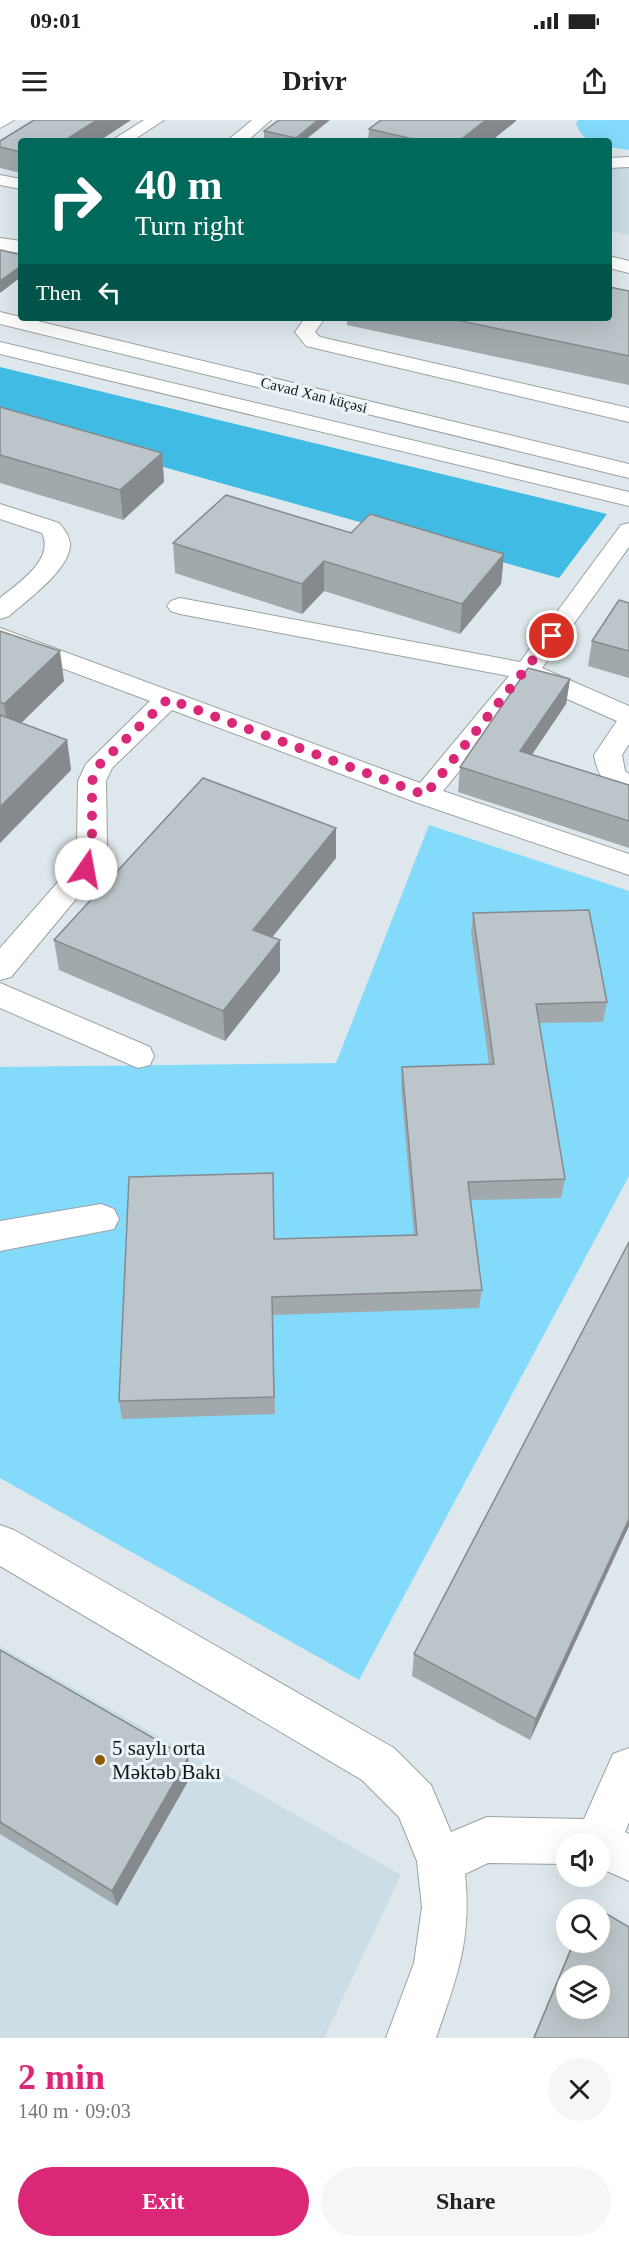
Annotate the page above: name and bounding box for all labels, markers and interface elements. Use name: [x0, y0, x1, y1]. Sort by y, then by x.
text: 09:01: [30, 8, 81, 33]
icon: menu: [18, 65, 51, 98]
icon: share: [578, 65, 611, 98]
text: Drivr: [282, 66, 347, 96]
icon: right: [36, 162, 114, 240]
text: 40 m: [135, 162, 223, 208]
text: Turn right: [135, 211, 244, 241]
icon: left: [93, 276, 126, 309]
text: Then: [36, 280, 81, 305]
street label: Cavad Xan küçəsi: [259, 374, 369, 416]
pin: [526, 610, 577, 661]
icon: arrive: [535, 619, 568, 652]
position arrow: [54, 837, 118, 901]
place label: 5 saylı orta Məktəb Bakı: [112, 1736, 221, 1784]
marker: 5 saylı orta Məktəb Bakı: [93, 1753, 107, 1767]
map controls: [556, 1833, 610, 2019]
button: sound: [556, 1833, 610, 1887]
button: search: [556, 1899, 610, 1953]
button: layers: [556, 1965, 610, 2019]
text: 2 min: [18, 2057, 105, 2097]
button: close: [548, 2058, 611, 2121]
text: 140 m · 09:03: [18, 2100, 131, 2122]
button: Exit: [18, 2167, 309, 2236]
button: Share: [321, 2167, 611, 2236]

